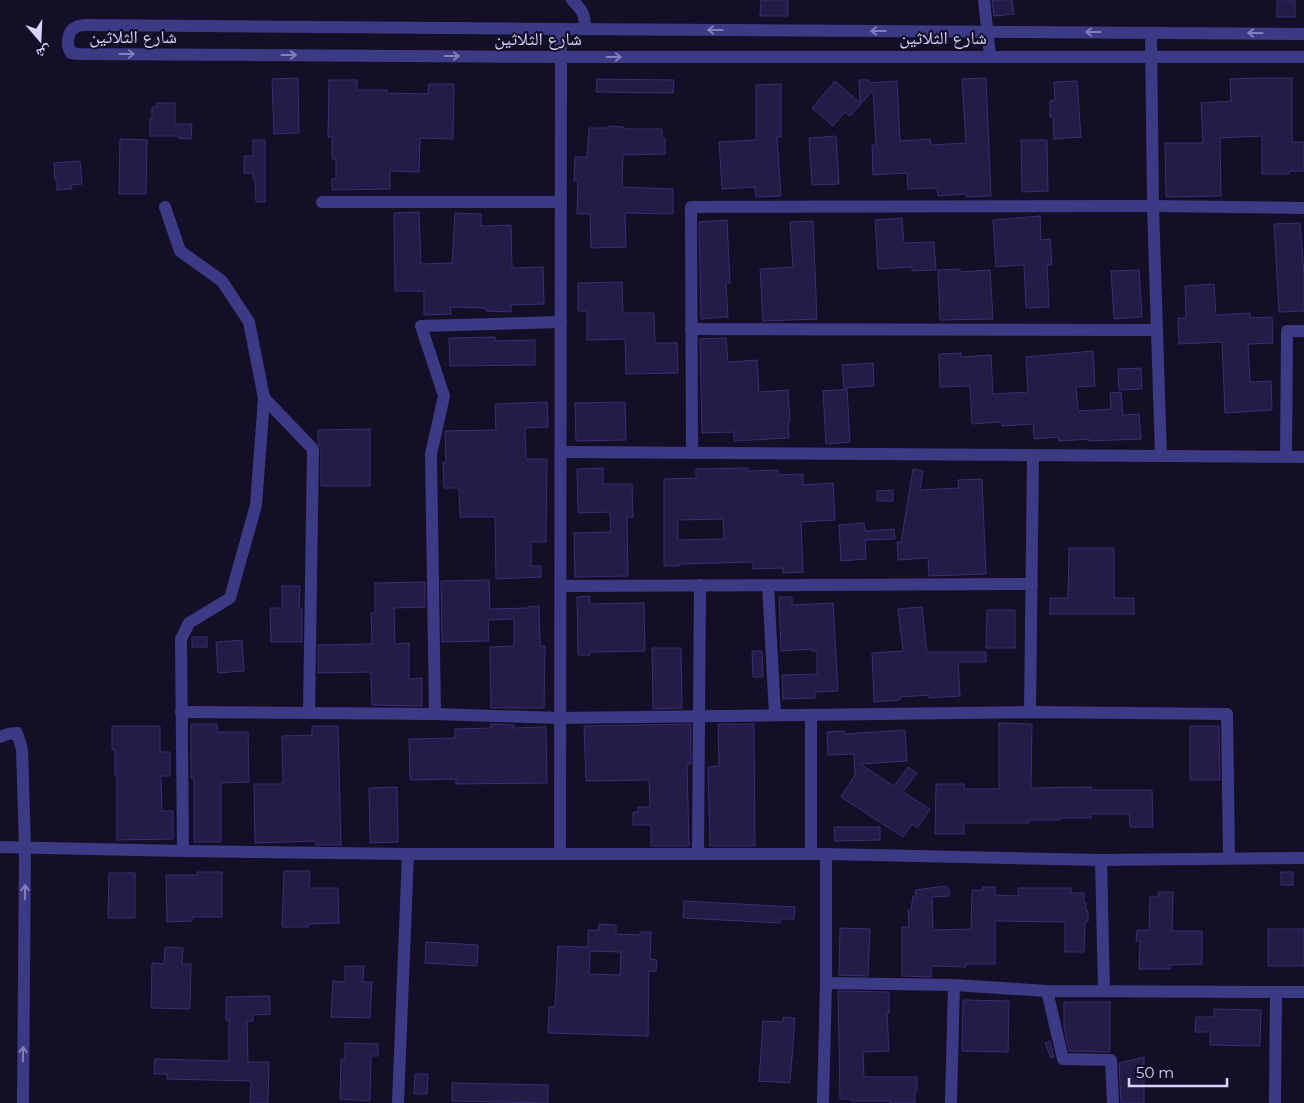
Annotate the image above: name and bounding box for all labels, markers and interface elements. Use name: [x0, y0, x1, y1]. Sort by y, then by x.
north arrow: [15, 15, 65, 65]
one-way arrow: [708, 25, 724, 35]
street label: شارع الثلاثين: [89, 26, 177, 48]
one-way arrow: [870, 26, 886, 36]
street label: شارع الثلاثين: [899, 27, 987, 49]
one-way arrow: [1085, 27, 1102, 37]
street label: شارع الثلاثين: [494, 28, 582, 50]
one-way arrow: [1248, 28, 1264, 38]
text: ش: [34, 41, 54, 63]
one-way arrow: [118, 49, 135, 59]
one-way arrow: [281, 50, 297, 60]
one-way arrow: [443, 51, 459, 61]
one-way arrow: [606, 52, 622, 62]
one-way arrow: [20, 884, 30, 900]
one-way arrow: [18, 1047, 28, 1063]
scale bar: [1129, 1056, 1226, 1088]
text: 50 m: [1136, 1063, 1174, 1082]

